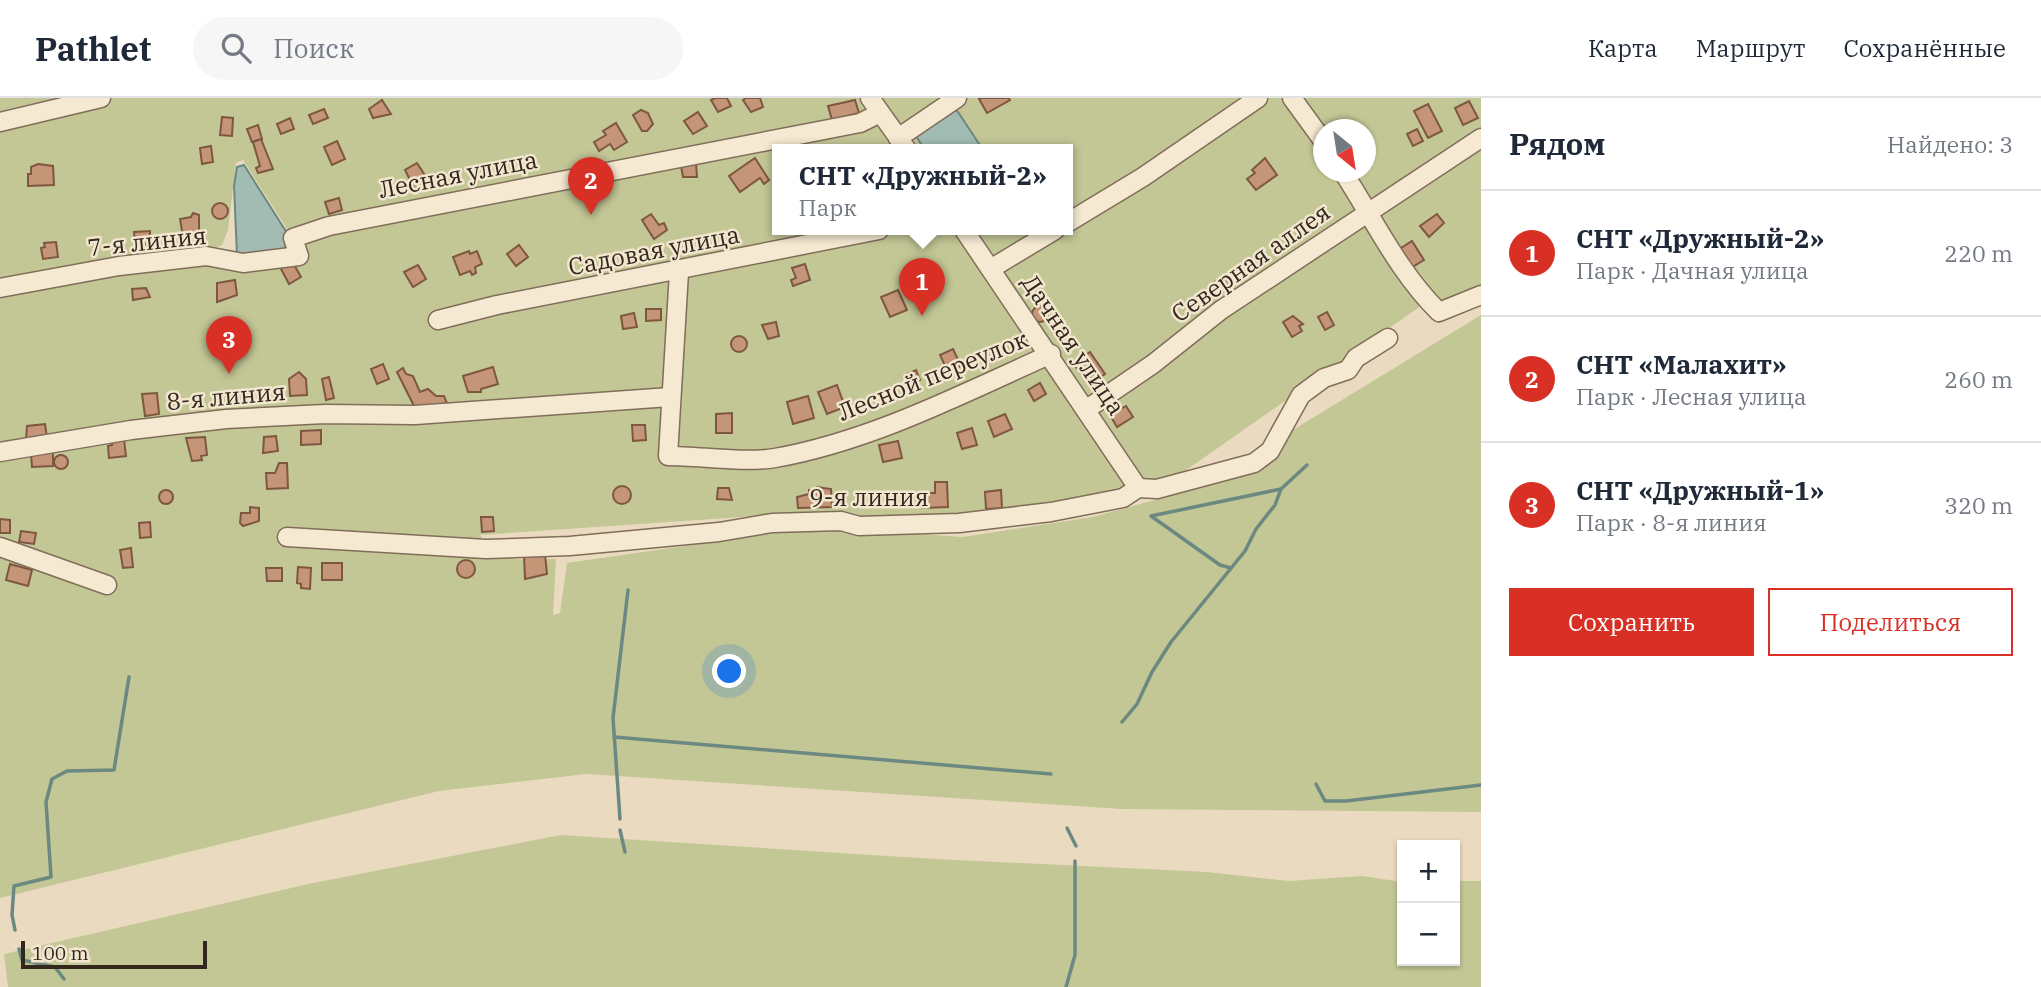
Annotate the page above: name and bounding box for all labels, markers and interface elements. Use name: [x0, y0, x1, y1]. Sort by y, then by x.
search box: [193, 17, 683, 80]
text: Pathlet: [35, 27, 151, 70]
icon: search: [217, 29, 255, 67]
text: Поиск: [273, 31, 354, 65]
text: Карта: [1588, 32, 1658, 64]
text: Маршрут: [1696, 32, 1805, 64]
text: Сохранённые: [1843, 32, 2006, 64]
north arrow: [1313, 119, 1376, 182]
text: Рядом: [1509, 124, 1605, 163]
text: Найдено: 3: [1887, 129, 2013, 159]
street label: Лесная улица: [376, 143, 540, 205]
popup: [772, 144, 1073, 235]
pin: 2: [568, 157, 614, 215]
text: СНТ «Дружный-2»: [799, 158, 1046, 192]
text: Парк: [799, 192, 857, 222]
street label: Северная аллея: [1165, 195, 1336, 329]
street label: Садовая улица: [566, 218, 742, 282]
street label: 7-я линия: [86, 219, 208, 263]
text: СНТ «Дружный-2»: [1576, 221, 1824, 255]
text: 1: [1525, 238, 1539, 268]
text: 220 m: [1944, 238, 2013, 268]
text: Парк · Дачная улица: [1576, 255, 1809, 285]
pin: 1: [899, 258, 945, 316]
street label: Дачная улица: [1015, 268, 1133, 421]
pin: 3: [206, 316, 252, 374]
street label: Лесной переулок: [833, 322, 1033, 428]
text: СНТ «Малахит»: [1576, 347, 1786, 381]
text: 2: [1525, 364, 1539, 394]
text: 260 m: [1944, 364, 2013, 394]
street label: 8-я линия: [165, 375, 287, 417]
text: Парк · Лесная улица: [1576, 381, 1807, 411]
text: СНТ «Дружный-1»: [1576, 473, 1824, 507]
street label: 9-я линия: [809, 481, 929, 513]
text: 3: [1525, 490, 1539, 520]
text: 320 m: [1944, 490, 2013, 520]
text: Парк · 8-я линия: [1576, 507, 1767, 537]
button: Сохранить: [1509, 588, 1754, 656]
button: Поделиться: [1768, 588, 2013, 656]
your location: [712, 654, 746, 688]
map controls: [1397, 840, 1460, 966]
button: +: [1397, 840, 1460, 903]
button: −: [1397, 903, 1460, 966]
scale bar: [21, 938, 206, 970]
text: 100 m: [32, 941, 89, 965]

